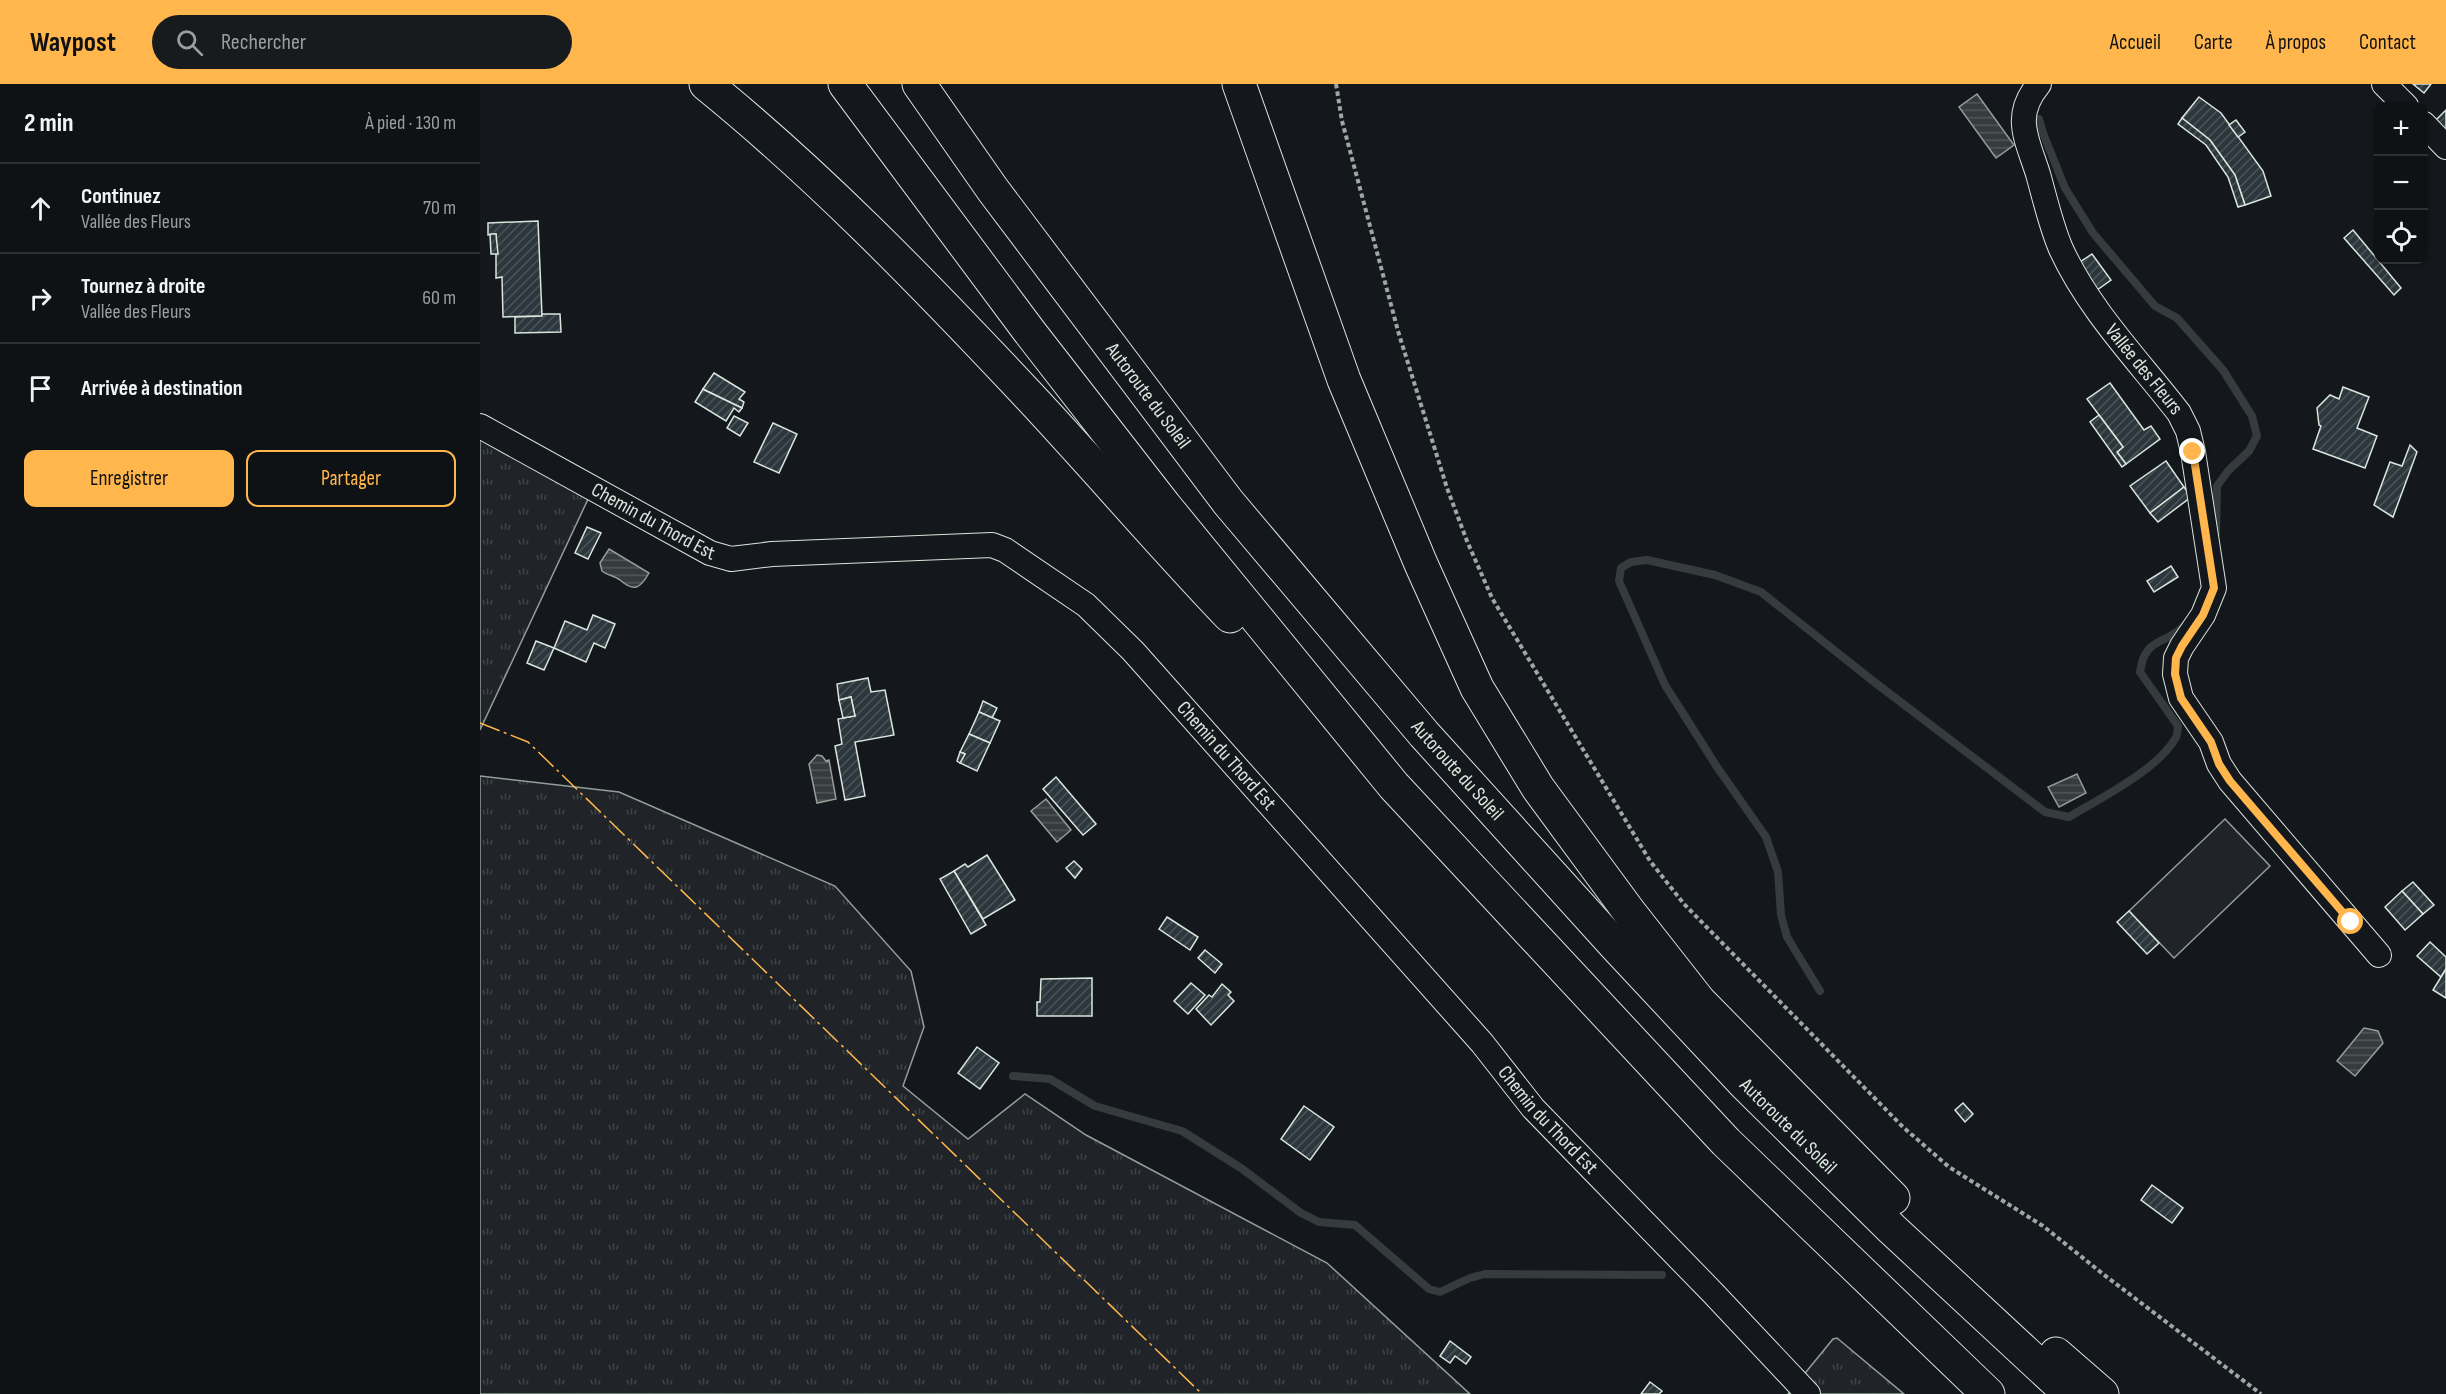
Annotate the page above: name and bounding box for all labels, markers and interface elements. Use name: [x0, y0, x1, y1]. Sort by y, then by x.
search box: [152, 15, 572, 69]
text: Waypost: [30, 26, 116, 59]
icon: search: [173, 26, 206, 59]
text: Rechercher: [221, 29, 306, 56]
text: Accueil: [2110, 30, 2161, 55]
text: Carte: [2194, 30, 2233, 55]
text: À propos: [2266, 30, 2326, 55]
text: Contact: [2359, 30, 2416, 55]
map controls: [2374, 102, 2428, 264]
button: +: [2374, 102, 2428, 156]
text: 2 min: [24, 108, 74, 139]
text: À pied · 130 m: [365, 111, 456, 135]
button: −: [2374, 156, 2428, 210]
text: Continuez: [81, 183, 161, 210]
icon: ahead: [24, 192, 57, 225]
text: 70 m: [423, 196, 456, 220]
text: Vallée des Fleurs: [81, 210, 191, 234]
button: locate: [2374, 210, 2428, 264]
text: Tournez à droite: [81, 273, 206, 300]
icon: right: [24, 282, 57, 315]
text: 60 m: [422, 286, 456, 310]
text: Vallée des Fleurs: [81, 300, 191, 324]
street label: Vallée des Fleurs: [2100, 319, 2188, 420]
street label: Autoroute du Soleil: [1100, 337, 1196, 454]
icon: arrive: [24, 372, 57, 405]
text: Arrivée à destination: [81, 375, 243, 402]
route end: [2179, 438, 2205, 464]
button: Enregistrer: [24, 450, 234, 507]
button: Partager: [246, 450, 456, 507]
street label: Chemin du Thord Est: [587, 478, 717, 566]
street label: Chemin du Thord Est: [1172, 696, 1281, 815]
street label: Autoroute du Soleil: [1405, 715, 1509, 826]
route start: [2337, 908, 2363, 934]
street label: Chemin du Thord Est: [1493, 1061, 1603, 1179]
street label: Autoroute du Soleil: [1734, 1073, 1842, 1179]

